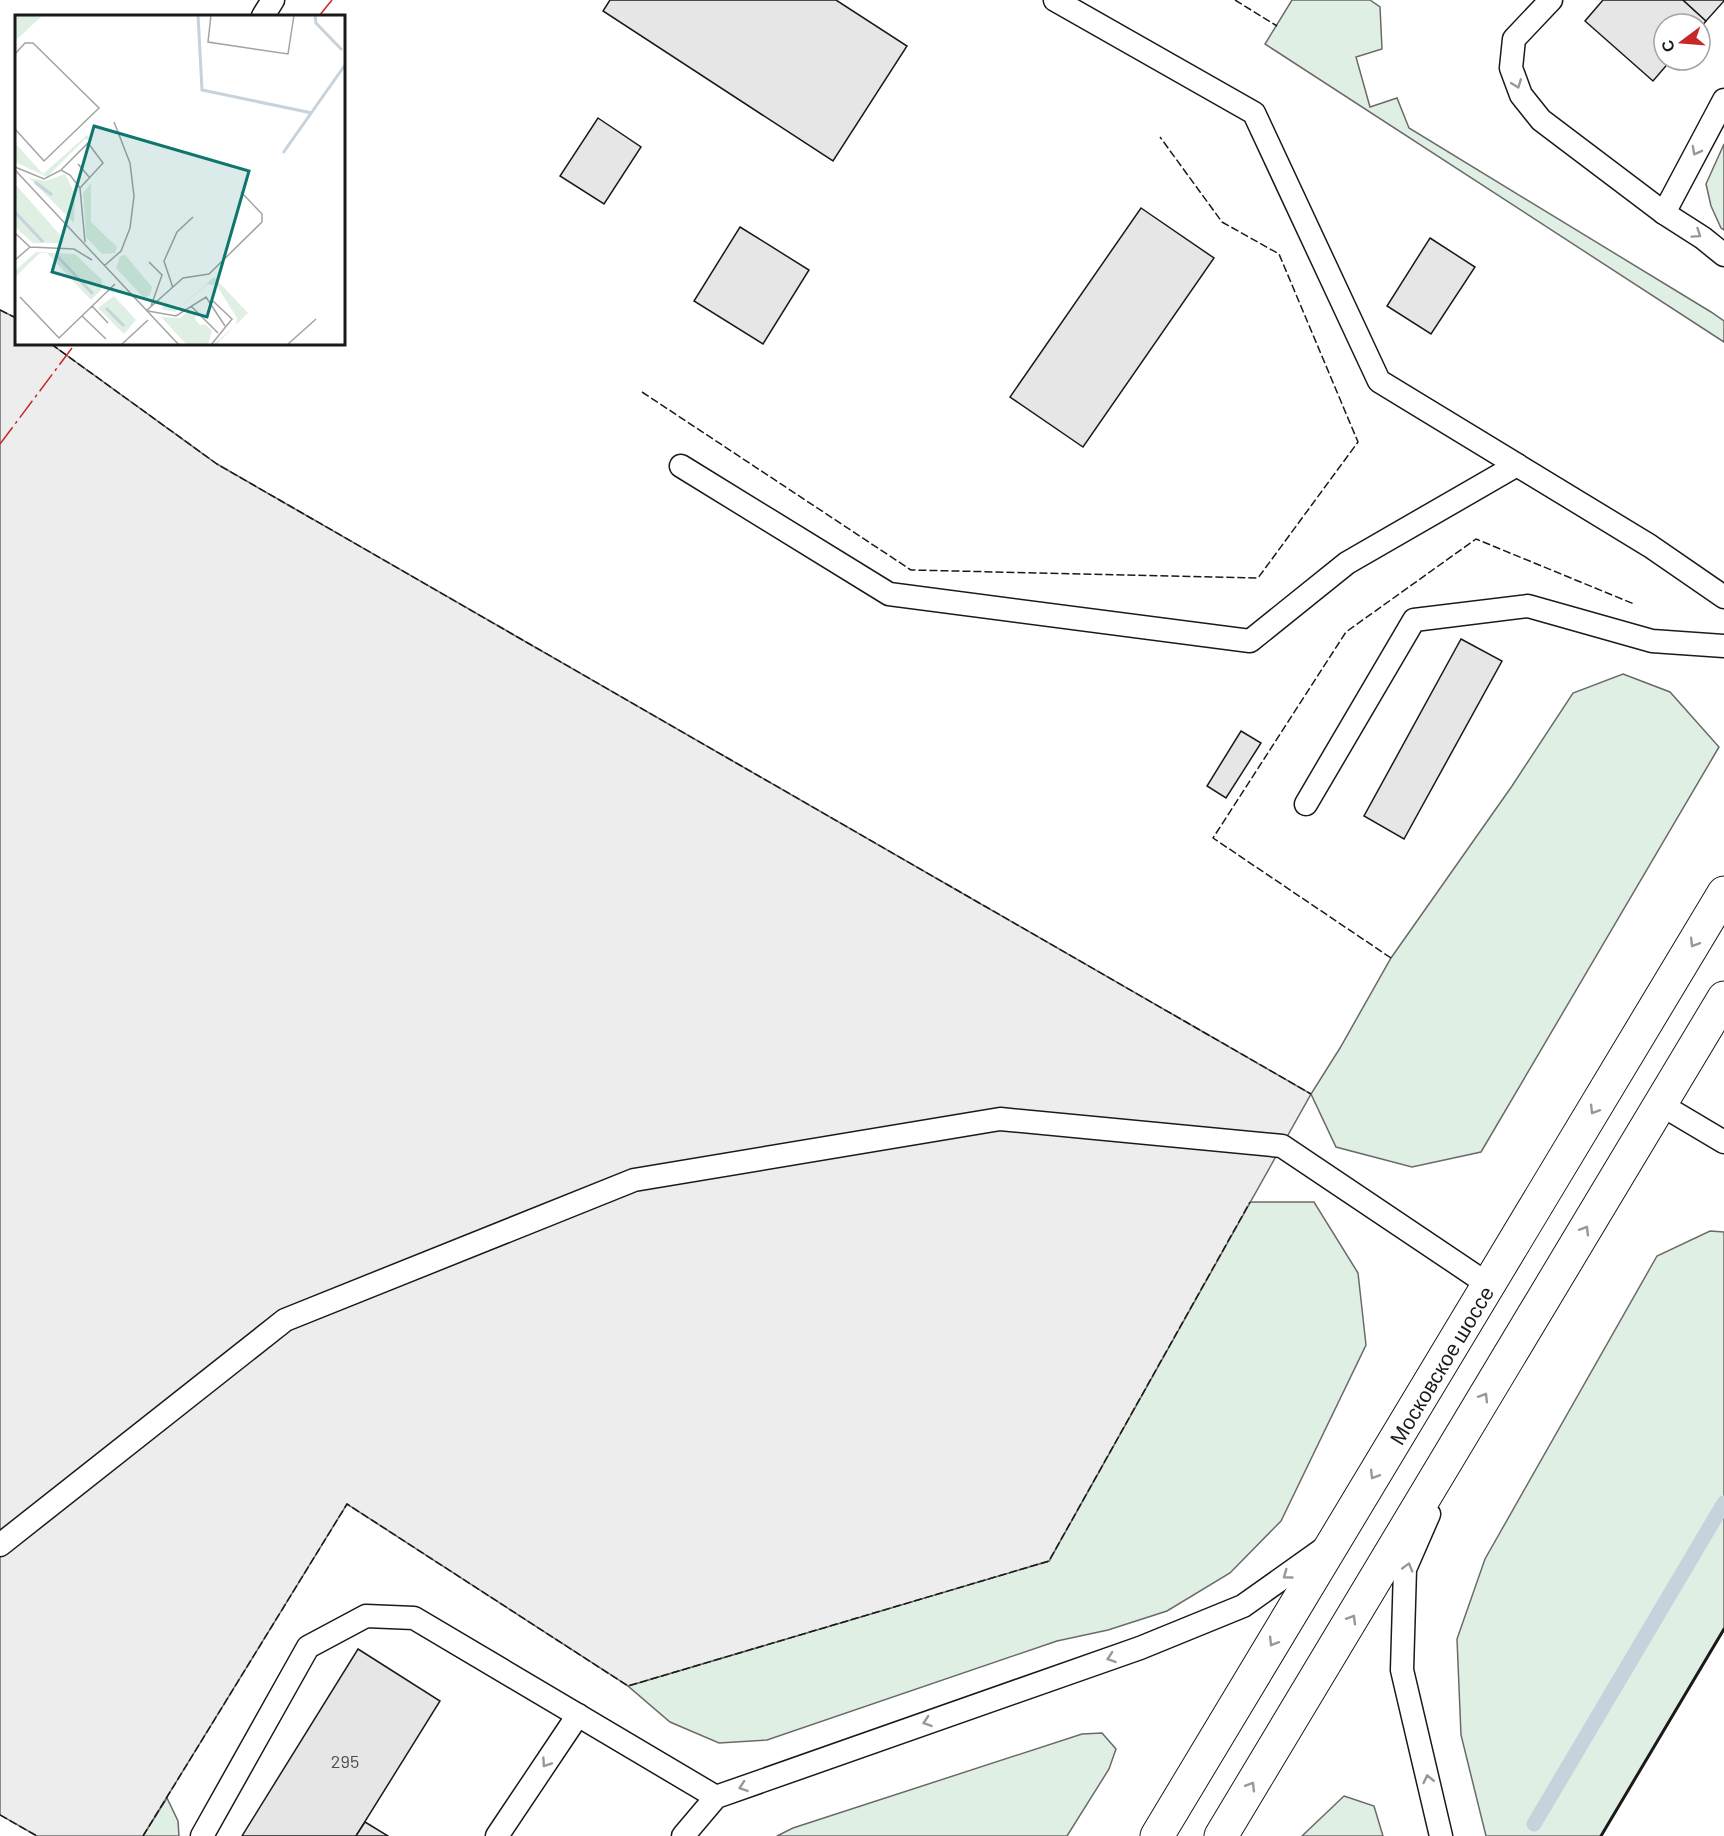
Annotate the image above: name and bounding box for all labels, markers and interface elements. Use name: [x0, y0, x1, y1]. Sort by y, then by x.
north arrow: [1652, 12, 1712, 72]
inset map: [15, 15, 345, 345]
text: С: [1656, 38, 1678, 54]
one-way arrow: [1510, 78, 1522, 89]
one-way arrow: [1692, 145, 1703, 155]
one-way arrow: [1691, 227, 1701, 239]
one-way arrow: [1690, 937, 1701, 947]
one-way arrow: [1589, 1104, 1601, 1114]
one-way arrow: [1577, 1226, 1589, 1236]
street label: Московское шоссе: [1384, 1281, 1498, 1449]
one-way arrow: [1477, 1393, 1489, 1403]
one-way arrow: [1370, 1469, 1382, 1479]
one-way arrow: [1400, 1562, 1413, 1572]
one-way arrow: [1282, 1568, 1293, 1579]
one-way arrow: [1344, 1615, 1356, 1625]
one-way arrow: [1269, 1636, 1281, 1646]
one-way arrow: [1106, 1650, 1117, 1663]
one-way arrow: [922, 1715, 933, 1728]
house number: 295: [331, 1750, 359, 1772]
one-way arrow: [542, 1757, 553, 1768]
one-way arrow: [1423, 1774, 1436, 1784]
one-way arrow: [739, 1780, 749, 1793]
one-way arrow: [1244, 1782, 1256, 1792]

